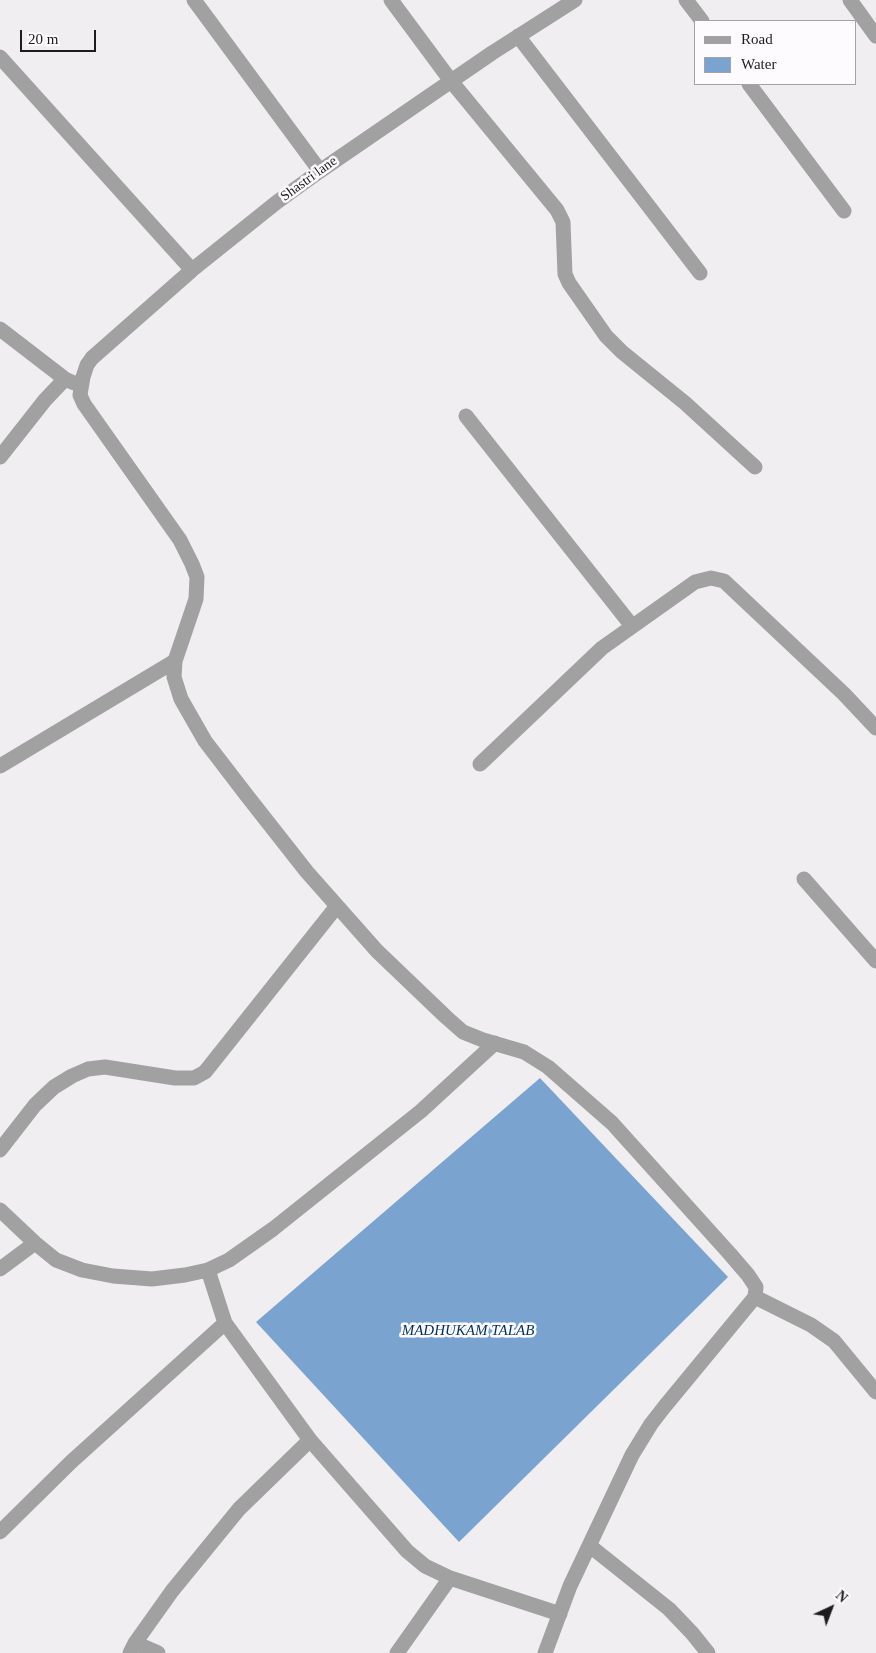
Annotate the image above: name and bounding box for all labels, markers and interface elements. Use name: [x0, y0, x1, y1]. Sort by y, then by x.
scale bar: [22, 20, 99, 52]
legend: [694, 20, 856, 85]
text: 20 m: [28, 31, 58, 47]
text: Road: [741, 31, 773, 47]
text: Water: [741, 56, 776, 72]
street label: Shastri lane: [277, 153, 341, 205]
water label: MADHUKAM TALAB: [402, 1322, 534, 1340]
north arrow: [806, 1583, 856, 1633]
text: N: [833, 1588, 850, 1606]

